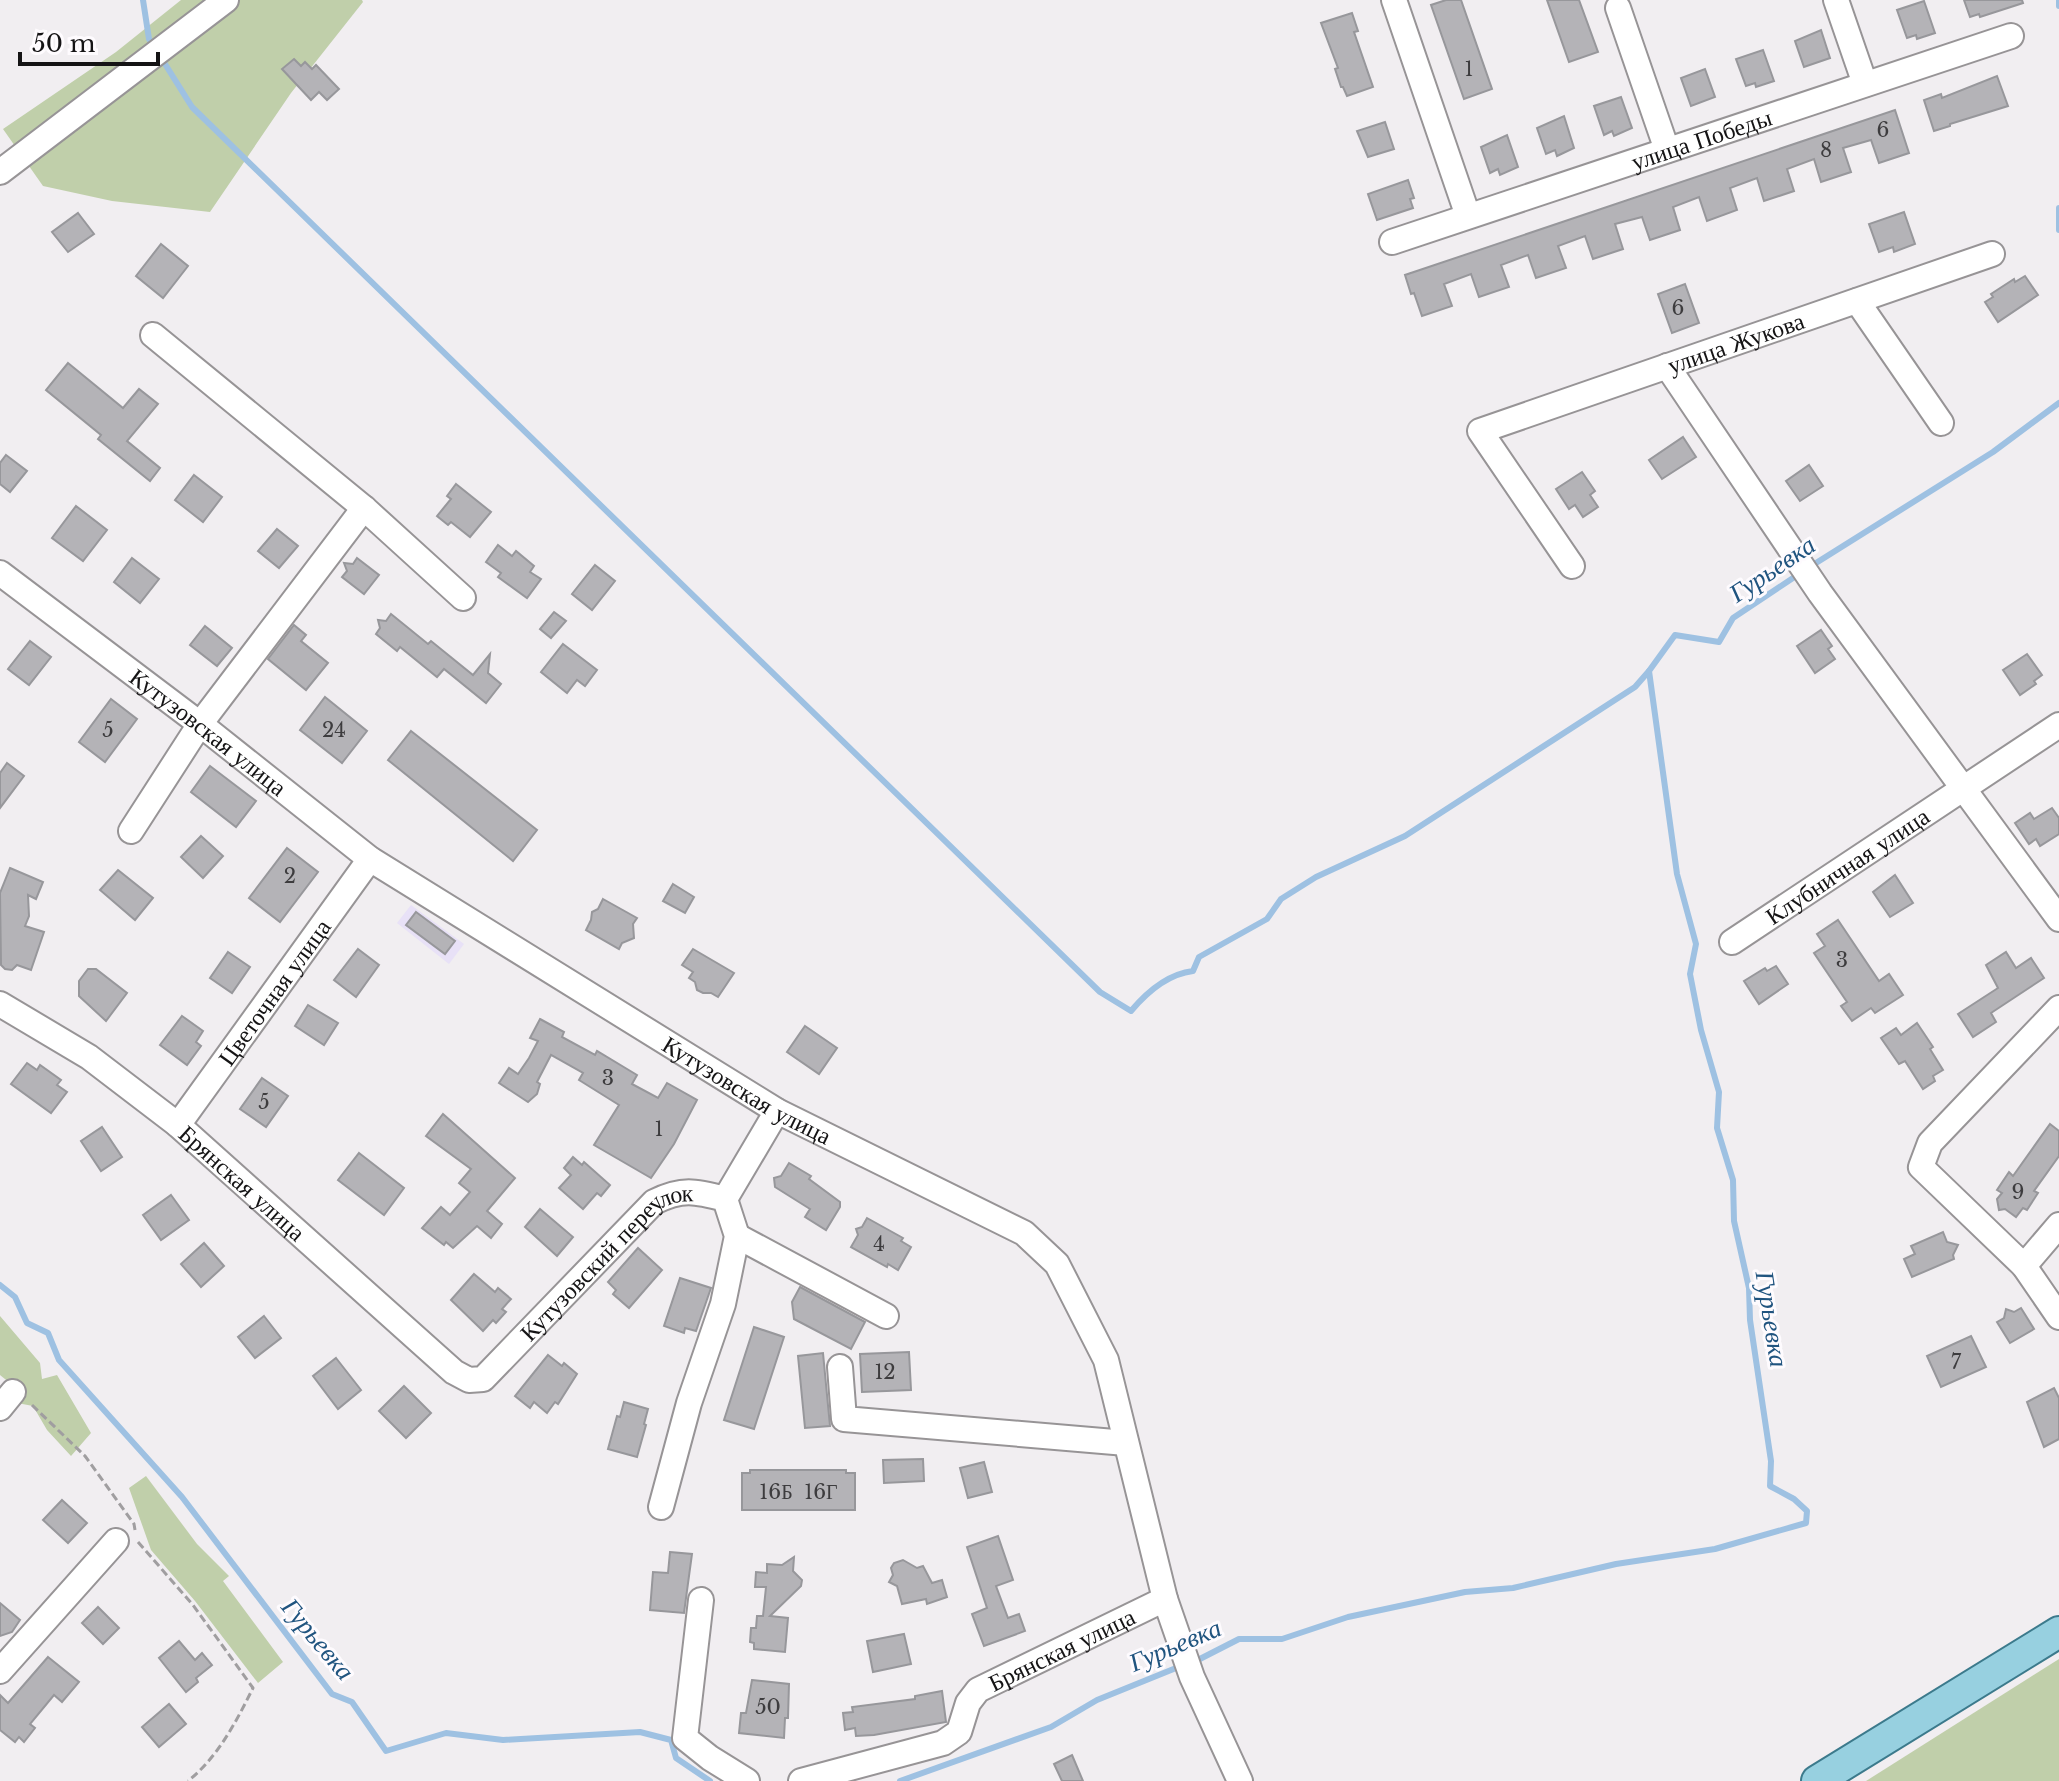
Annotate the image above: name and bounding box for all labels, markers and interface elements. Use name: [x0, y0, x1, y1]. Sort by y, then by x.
scale bar: [20, 16, 158, 66]
text: 50 m: [32, 29, 96, 58]
house number: 1: [1465, 57, 1473, 81]
street label: улица Победы: [1627, 102, 1775, 176]
house number: 6: [1877, 118, 1889, 142]
house number: 8: [1820, 138, 1832, 162]
house number: 6: [1672, 296, 1684, 320]
street label: улица Жукова: [1664, 305, 1808, 380]
water label: Гурьевка: [1722, 529, 1821, 610]
street label: Кутузовская улица: [124, 662, 293, 802]
house number: 5: [102, 718, 114, 742]
house number: 24: [322, 718, 346, 742]
street label: Клубничная улица: [1760, 801, 1935, 930]
house number: 2: [284, 864, 296, 888]
street label: Цветочная улица: [211, 913, 337, 1071]
house number: 3: [1836, 948, 1848, 972]
street label: Кутузовская улица: [657, 1029, 837, 1150]
house number: 3: [602, 1066, 614, 1090]
house number: 5: [258, 1090, 270, 1114]
house number: 1: [655, 1117, 663, 1141]
street label: Брянская улица: [173, 1119, 312, 1247]
street label: Кутузовский переулок: [514, 1178, 694, 1347]
house number: 9: [2012, 1180, 2024, 1204]
house number: 4: [873, 1232, 885, 1256]
water label: Гурьевка: [1748, 1268, 1795, 1369]
house number: 7: [1951, 1350, 1962, 1374]
house number: 12: [874, 1360, 896, 1384]
house number: 16Б: [759, 1480, 793, 1504]
house number: 16Г: [804, 1480, 838, 1504]
water label: Гурьевка: [274, 1591, 361, 1686]
street label: Брянская улица: [983, 1601, 1140, 1697]
water label: Гурьевка: [1123, 1611, 1226, 1679]
house number: 50: [755, 1695, 781, 1719]

